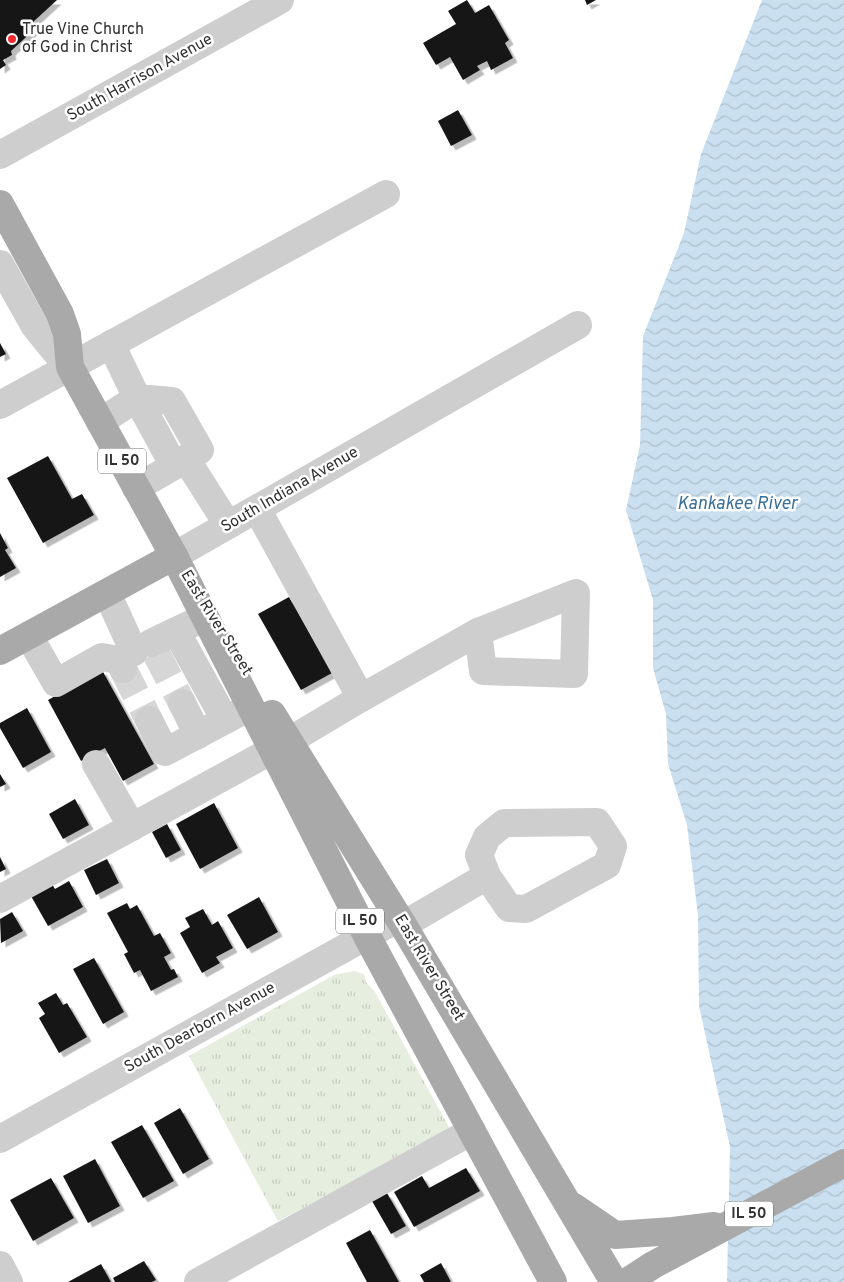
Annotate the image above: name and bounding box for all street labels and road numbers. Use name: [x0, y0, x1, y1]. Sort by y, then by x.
street label: South Harrison Avenue: [64, 30, 216, 126]
street label: South Indiana Avenue: [218, 443, 362, 537]
road number: IL 50: [98, 448, 146, 474]
street label: East River Street: [176, 567, 256, 679]
road number: IL 50: [336, 908, 384, 934]
street label: East River Street: [389, 911, 469, 1025]
street label: South Dearborn Avenue: [121, 978, 279, 1078]
road number: IL 50: [725, 1202, 773, 1226]

